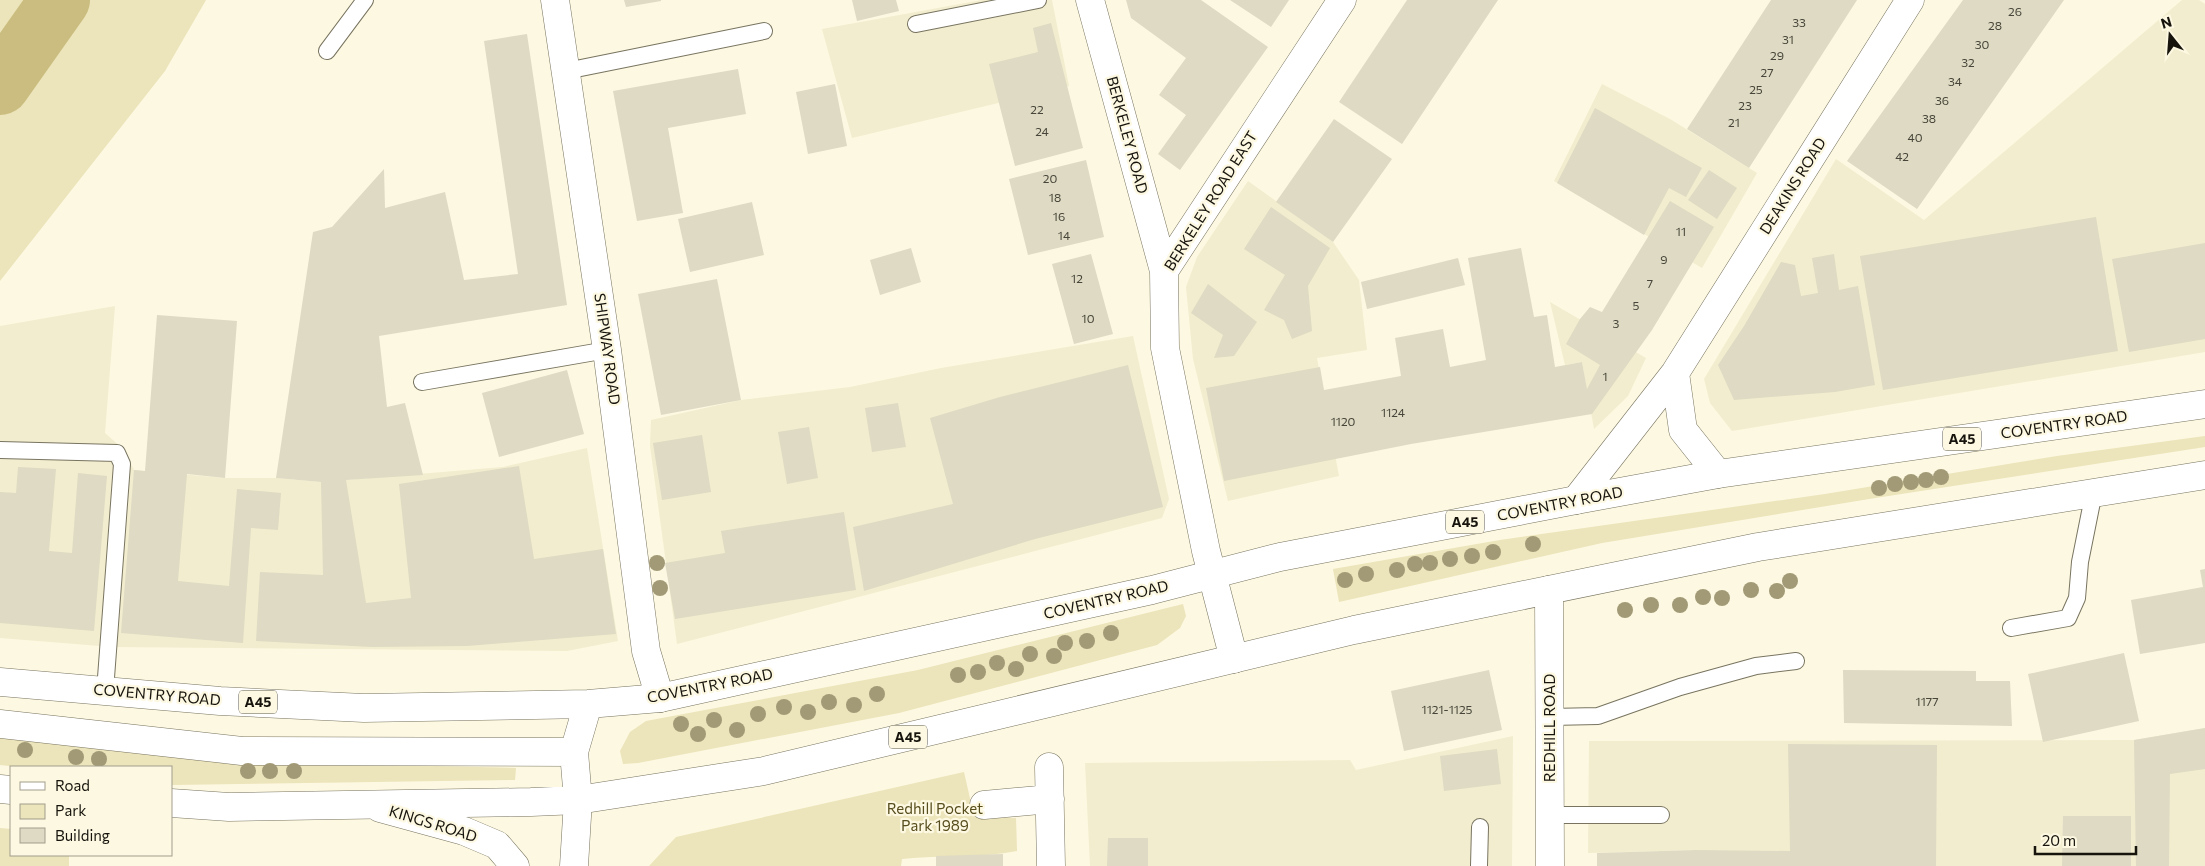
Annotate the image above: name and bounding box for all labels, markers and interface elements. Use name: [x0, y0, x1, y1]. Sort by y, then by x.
house number: 26: [2008, 4, 2022, 18]
north arrow: [2145, 10, 2195, 60]
text: N: [2159, 12, 2174, 32]
house number: 33: [1792, 15, 1806, 29]
house number: 28: [1988, 18, 2002, 32]
house number: 31: [1782, 32, 1794, 46]
house number: 30: [1975, 37, 1990, 51]
house number: 29: [1770, 48, 1784, 62]
house number: 32: [1961, 55, 1975, 69]
house number: 27: [1761, 65, 1773, 79]
street label: BERKELEY ROAD: [1104, 74, 1152, 195]
house number: 34: [1948, 74, 1962, 88]
house number: 25: [1749, 82, 1763, 96]
house number: 36: [1935, 93, 1949, 107]
house number: 23: [1738, 98, 1752, 112]
house number: 22: [1030, 102, 1044, 116]
house number: 38: [1922, 111, 1936, 125]
house number: 21: [1728, 115, 1740, 129]
house number: 24: [1035, 124, 1049, 138]
street label: BERKELEY ROAD EAST: [1160, 127, 1261, 274]
house number: 40: [1907, 130, 1923, 144]
street label: DEAKINS ROAD: [1755, 134, 1829, 237]
house number: 42: [1895, 149, 1909, 163]
house number: 20: [1043, 171, 1057, 185]
house number: 18: [1049, 190, 1061, 204]
house number: 16: [1053, 209, 1065, 223]
house number: 11: [1676, 224, 1686, 238]
house number: 14: [1058, 228, 1070, 242]
house number: 9: [1660, 252, 1668, 266]
house number: 12: [1071, 271, 1083, 285]
house number: 7: [1647, 276, 1653, 290]
street label: SHIPWAY ROAD: [591, 292, 625, 406]
house number: 5: [1633, 298, 1640, 312]
house number: 10: [1082, 311, 1095, 325]
house number: 3: [1613, 316, 1620, 330]
house number: 1: [1602, 369, 1608, 383]
house number: 1124: [1381, 405, 1405, 419]
street label: COVENTRY ROAD: [1999, 406, 2128, 442]
house number: 1120: [1331, 414, 1356, 428]
road number: A45: [1943, 428, 1981, 450]
street label: COVENTRY ROAD: [1495, 482, 1624, 524]
road number: A45: [1446, 511, 1484, 534]
street label: COVENTRY ROAD: [1042, 576, 1170, 622]
street label: COVENTRY ROAD: [645, 664, 774, 706]
street label: REDHILL ROAD: [1540, 674, 1558, 782]
street label: COVENTRY ROAD: [93, 679, 221, 709]
road number: A45: [239, 690, 277, 714]
house number: 1177: [1916, 694, 1938, 708]
house number: 1121-1125: [1422, 702, 1473, 716]
road number: A45: [889, 726, 927, 749]
legend: [10, 766, 172, 856]
text: Road: [55, 776, 90, 794]
park label: Redhill Pocket Park 1989: [887, 799, 983, 834]
text: Park: [55, 801, 86, 819]
street label: KINGS ROAD: [387, 801, 480, 845]
scale bar: [2035, 824, 2136, 856]
text: Building: [55, 826, 110, 844]
text: 20 m: [2042, 831, 2076, 849]

